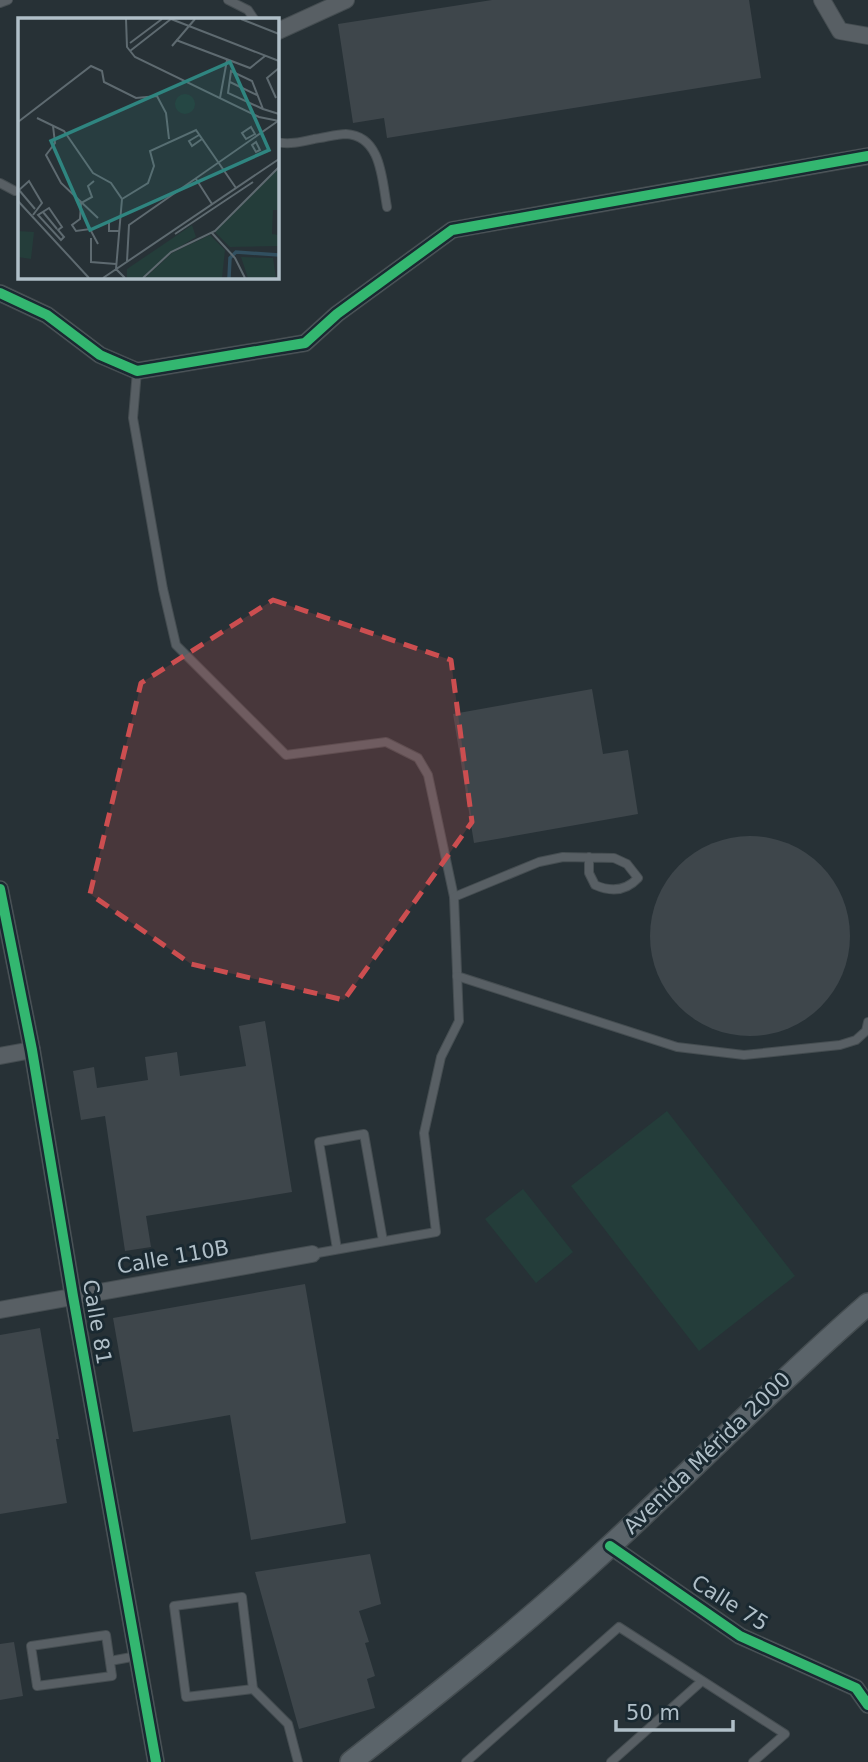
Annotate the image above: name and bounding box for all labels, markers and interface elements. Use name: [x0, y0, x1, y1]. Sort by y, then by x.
inset map: [18, 18, 278, 278]
street label: Calle 110B: [115, 1235, 231, 1279]
street label: Calle 81: [78, 1278, 116, 1366]
street label: Avenida Mérida 2000: [619, 1367, 795, 1539]
street label: Calle 75: [687, 1570, 773, 1636]
scale bar: [616, 1688, 733, 1732]
text: 50 m: [626, 1701, 680, 1725]

